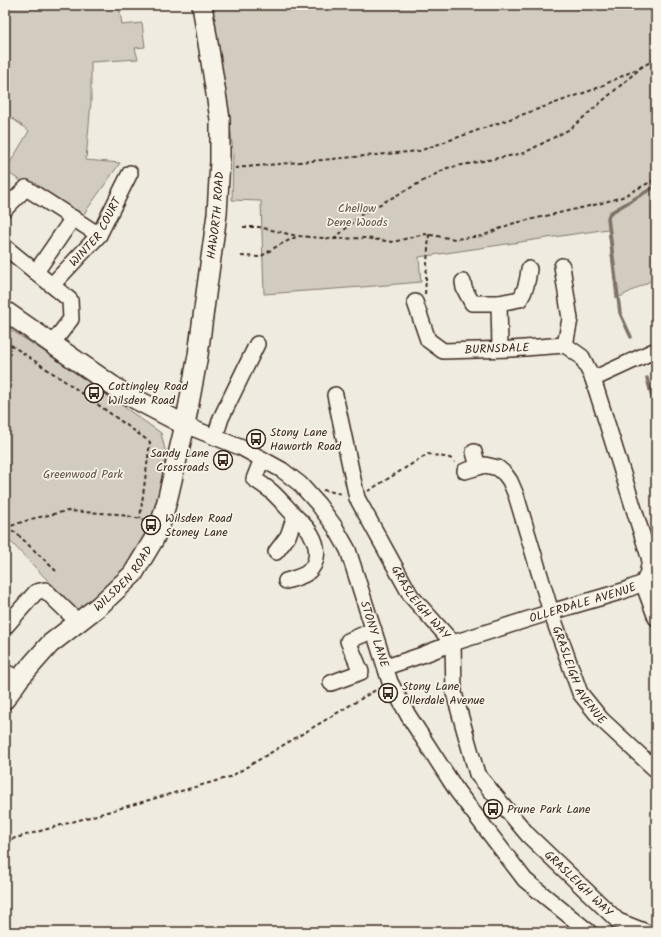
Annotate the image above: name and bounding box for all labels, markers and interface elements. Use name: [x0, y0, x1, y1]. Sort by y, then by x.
street label: HAWORTH ROAD: [201, 171, 229, 260]
street label: WINTER COURT: [64, 192, 127, 271]
park label: Chellow Dene Woods: [326, 199, 388, 232]
street label: BURNSDALE: [464, 338, 531, 360]
place label: Cottingley Road Wilsden Road: [108, 377, 189, 410]
bus stop icon: Cottingley Road Wilsden Road: [83, 382, 105, 404]
place label: Stony Lane Haworth Road: [270, 423, 342, 456]
bus stop icon: Stony Lane Haworth Road: [245, 428, 267, 450]
place label: Sandy Lane Crossroads: [150, 444, 210, 477]
bus stop icon: Sandy Lane Crossroads: [212, 449, 234, 471]
park label: Greenwood Park: [43, 465, 123, 484]
place label: Wilsden Road Stoney Lane: [165, 509, 233, 542]
bus stop icon: Wilsden Road Stoney Lane: [140, 514, 162, 536]
street label: WILSDEN ROAD: [89, 542, 158, 616]
street label: GRASLEIGH WAY: [386, 562, 456, 644]
street label: OLLERDALE AVENUE: [527, 577, 640, 628]
street label: STONY LANE: [355, 598, 395, 671]
street label: GRASLEIGH AVENUE: [547, 623, 611, 730]
place label: Stony Lane Ollerdale Avenue: [402, 677, 485, 710]
bus stop icon: Stony Lane Ollerdale Avenue: [377, 682, 399, 704]
bus stop icon: Prune Park Lane: [482, 798, 504, 820]
place label: Prune Park Lane: [507, 800, 591, 819]
street label: GRASLEIGH WAY: [540, 846, 618, 922]

